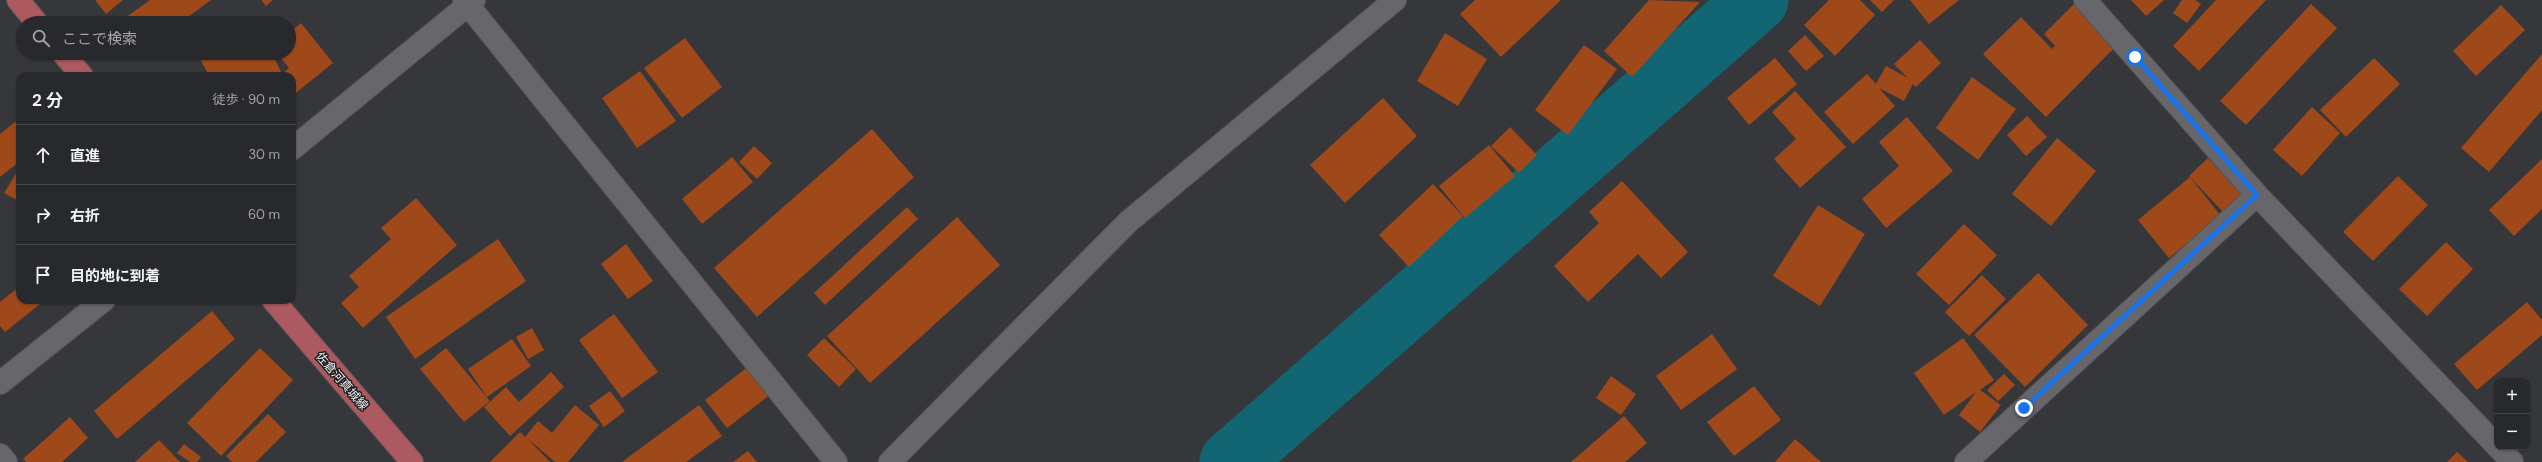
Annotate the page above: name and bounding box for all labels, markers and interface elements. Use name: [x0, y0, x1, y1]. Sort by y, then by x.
search box: [16, 16, 296, 60]
icon: search: [30, 27, 52, 49]
text: ここで検索: [62, 29, 137, 49]
route start: [2126, 48, 2144, 66]
text: 2 分: [32, 89, 63, 111]
text: 徒歩 · 90 m: [212, 91, 280, 108]
icon: ahead: [32, 144, 54, 166]
text: 直進: [70, 146, 100, 166]
text: 30 m: [248, 146, 280, 163]
icon: right: [32, 204, 54, 226]
text: 右折: [70, 206, 100, 226]
text: 60 m: [248, 206, 280, 223]
icon: arrive: [32, 264, 54, 286]
text: 目的地に到着: [70, 266, 160, 286]
street label: 佐倉河真城線: [312, 349, 372, 413]
map controls: [2494, 378, 2530, 450]
button: +: [2494, 378, 2530, 414]
route end: [2015, 399, 2033, 417]
button: −: [2494, 414, 2530, 450]

